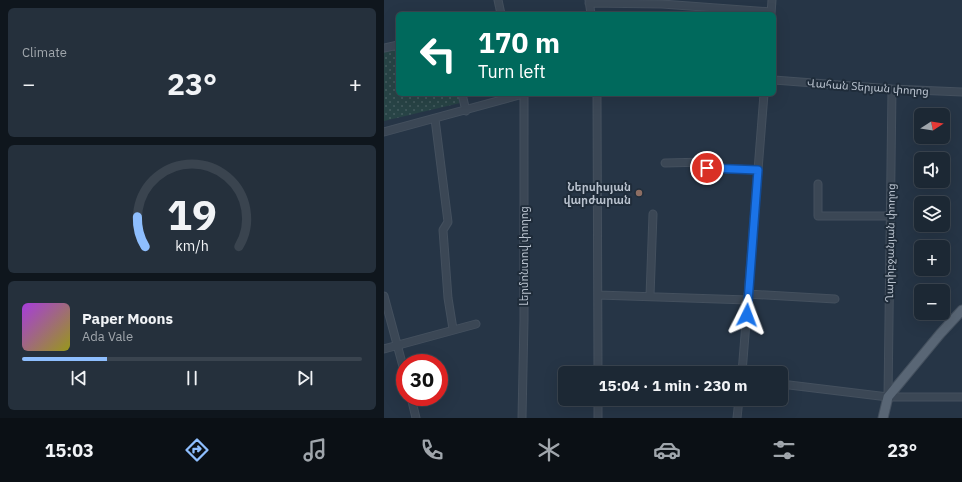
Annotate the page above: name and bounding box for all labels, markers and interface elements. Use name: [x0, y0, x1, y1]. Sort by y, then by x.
text: 170 m: [478, 24, 560, 61]
icon: left: [412, 28, 464, 80]
text: Climate: [22, 44, 67, 61]
text: Turn left: [478, 60, 546, 83]
text: 23°: [167, 64, 217, 103]
text: −: [22, 69, 35, 98]
text: +: [349, 69, 362, 98]
street label: Վահան Տերյան փողոց: [807, 76, 929, 98]
north arrow: [914, 108, 950, 144]
map controls: [914, 108, 950, 320]
pin: [690, 151, 724, 185]
button: sound: [914, 152, 950, 188]
icon: arrive: [696, 157, 718, 179]
place label: Ներսիսյան վարժարան: [563, 180, 631, 207]
street label: Ղարիբջանյան փողոց: [882, 183, 898, 303]
text: 19: [167, 187, 217, 241]
marker: Ներսիսյան վարժարան: [634, 188, 644, 198]
button: layers: [914, 196, 950, 232]
street label: Լերմոնտով փողոց: [517, 206, 531, 306]
text: km/h: [175, 236, 209, 255]
button: +: [914, 240, 950, 276]
button: −: [914, 284, 950, 320]
position arrow: [726, 294, 768, 336]
text: Paper Moons: [82, 309, 173, 328]
text: Ada Vale: [82, 328, 133, 345]
speed limit sign: 30: [396, 354, 448, 406]
icon: previous: [68, 367, 90, 389]
icon: pause: [181, 367, 203, 389]
icon: next: [294, 367, 316, 389]
text: 15:04 · 1 min · 230 m: [599, 376, 747, 395]
icon: directions: [183, 436, 211, 464]
icon: music: [301, 436, 329, 464]
icon: phone: [418, 436, 446, 464]
icon: climate: [535, 436, 563, 464]
icon: car: [653, 436, 681, 464]
icon: filters: [770, 436, 798, 464]
text: 15:03: [45, 439, 94, 462]
text: 23°: [887, 439, 917, 462]

